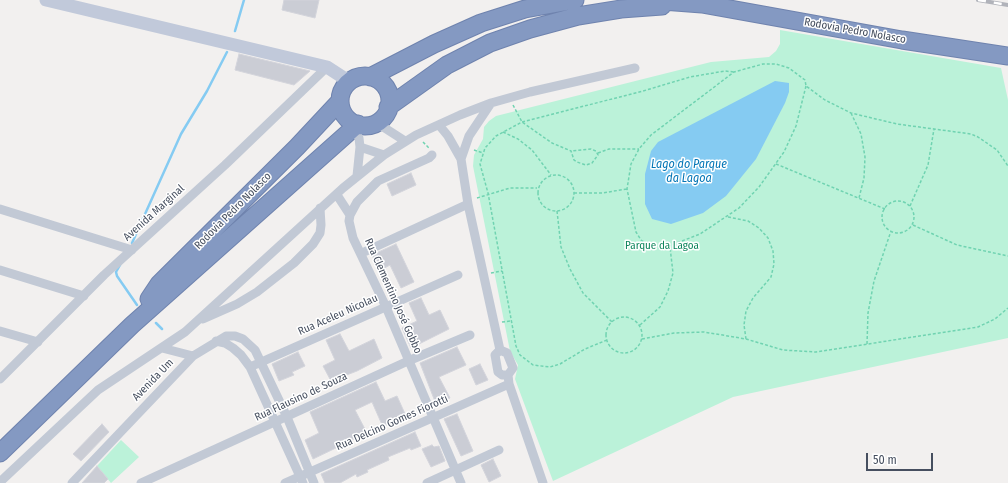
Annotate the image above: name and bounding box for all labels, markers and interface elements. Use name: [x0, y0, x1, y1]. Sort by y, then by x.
street label: Rodovia Pedro Nolasco: [803, 16, 907, 46]
water label: Lago do Parque da Lagoa: [651, 158, 727, 186]
street label: Rodovia Pedro Nolasco: [192, 170, 274, 252]
street label: Avenida Marginal: [121, 182, 187, 244]
street label: Rua Clementino José Gobbo: [362, 236, 424, 356]
park label: Parque da Lagoa: [625, 239, 699, 253]
street label: Rua Aceleu Nicolau: [296, 292, 380, 338]
street label: Avenida Um: [130, 356, 176, 404]
street label: Rua Flausino de Souza: [253, 370, 349, 424]
street label: Rua Delcino Gomes Fiorotti: [334, 392, 450, 454]
scale bar: [868, 445, 935, 471]
text: 50 m: [873, 453, 897, 467]

